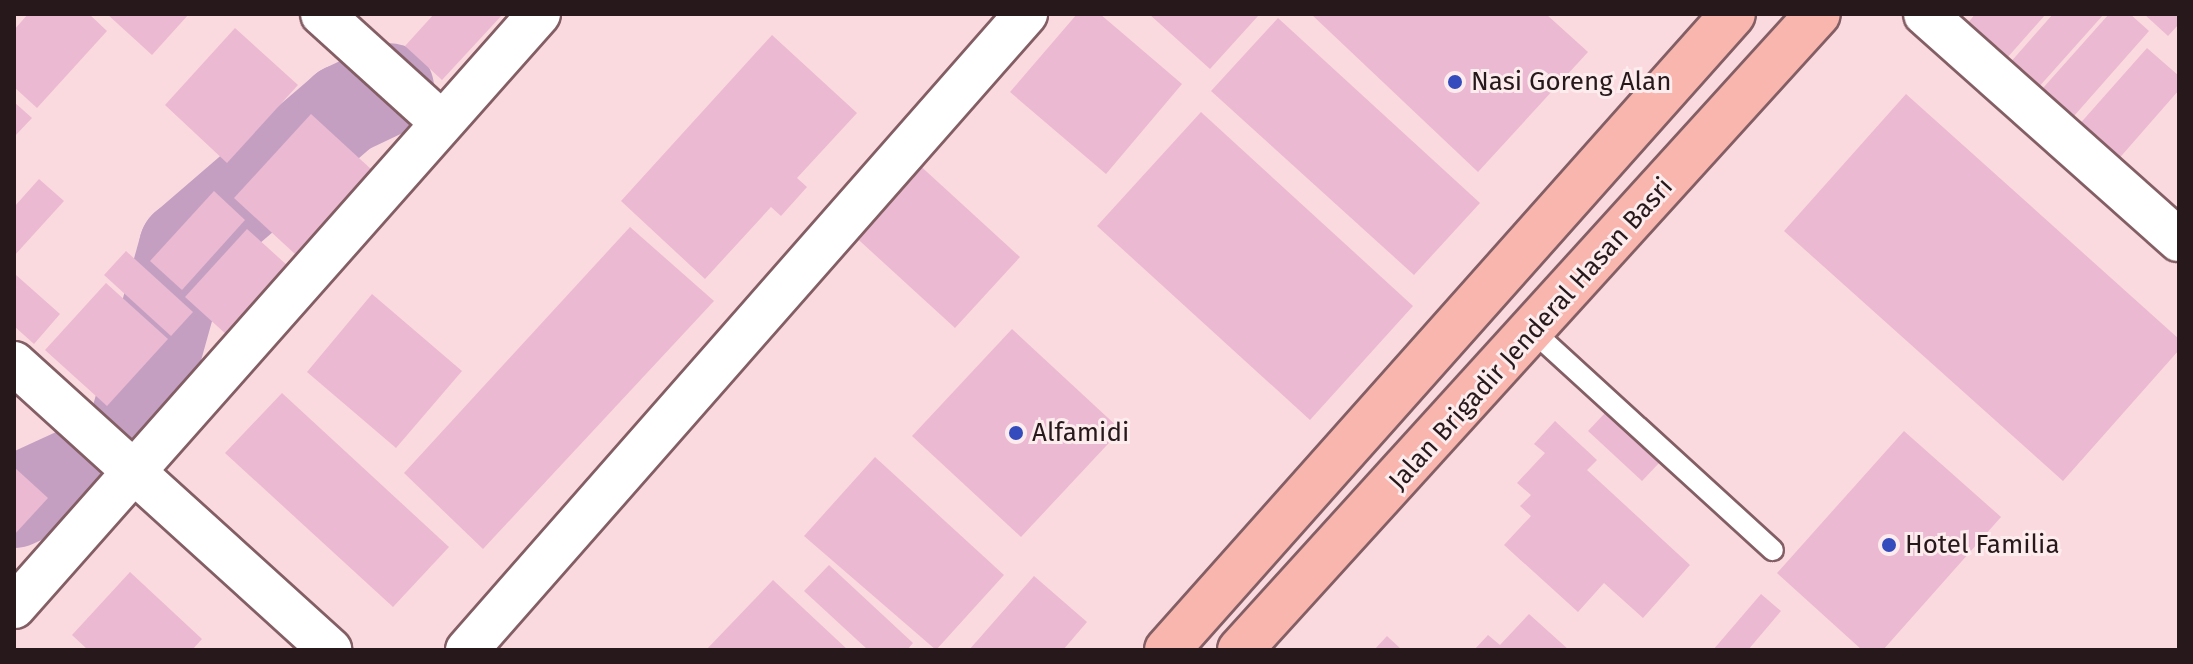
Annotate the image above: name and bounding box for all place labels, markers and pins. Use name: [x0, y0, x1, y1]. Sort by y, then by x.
place label: Nasi Goreng Alan: [1471, 66, 1671, 98]
marker: Nasi Goreng Alan: [1446, 73, 1464, 91]
place label: Alfamidi: [1032, 417, 1129, 449]
marker: Alfamidi: [1007, 424, 1025, 442]
place label: Hotel Familia: [1905, 529, 2060, 561]
marker: Hotel Familia: [1880, 536, 1898, 554]

